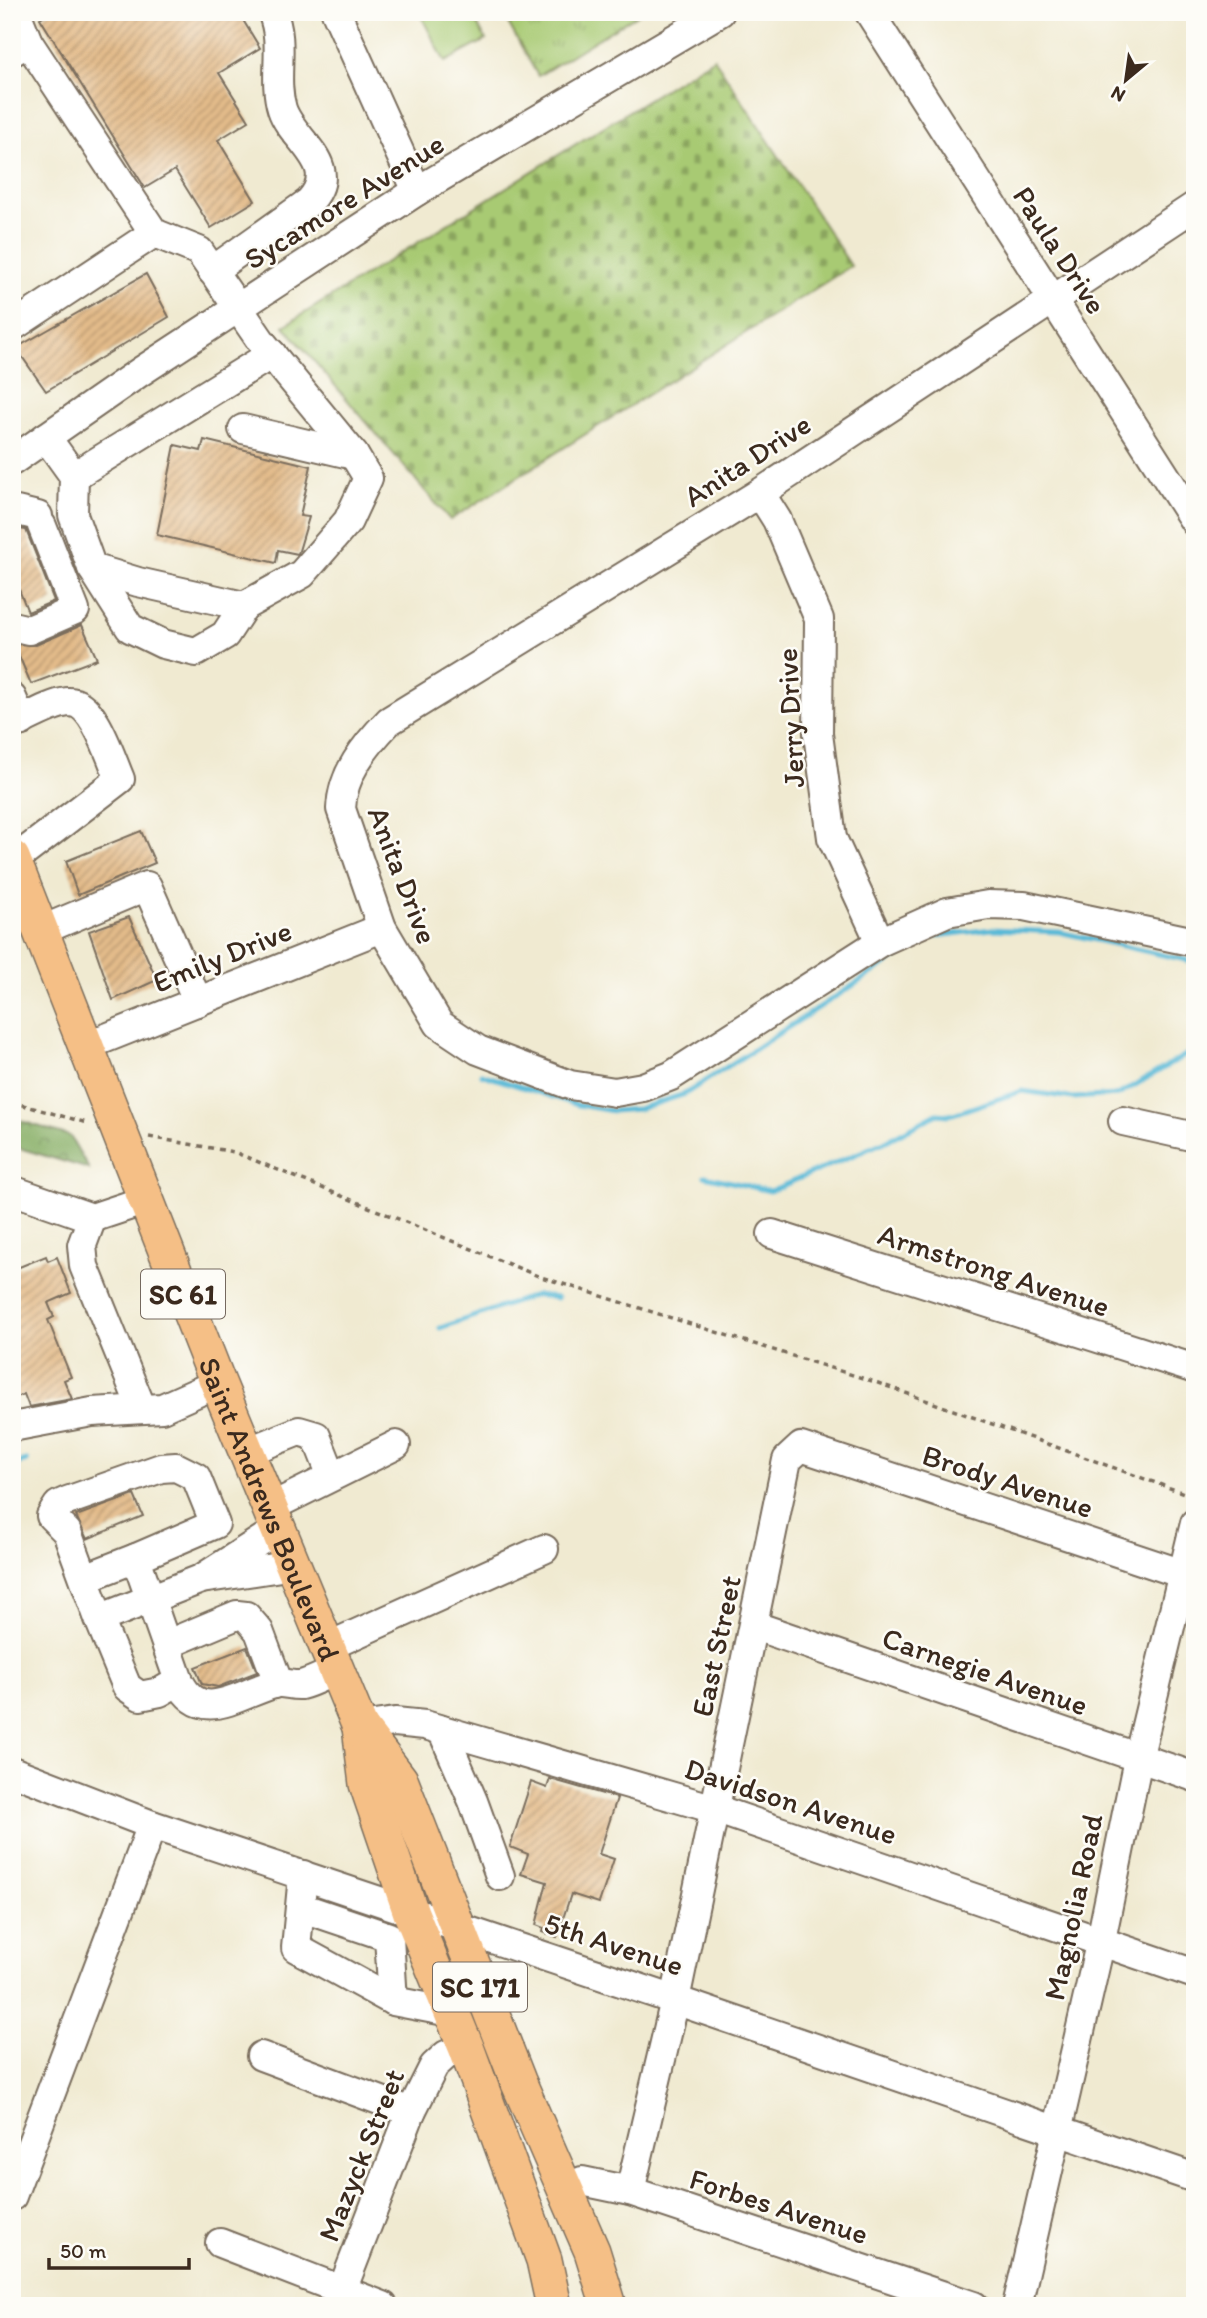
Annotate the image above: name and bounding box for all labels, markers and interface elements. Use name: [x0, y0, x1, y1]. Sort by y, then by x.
north arrow: [1092, 46, 1162, 116]
text: N: [1107, 81, 1129, 108]
street label: Sycamore Avenue: [237, 125, 451, 277]
street label: Paula Drive: [1005, 179, 1115, 321]
street label: Anita Drive: [676, 405, 818, 515]
street label: Jerry Drive: [768, 647, 812, 789]
street label: Anita Drive: [360, 801, 446, 949]
street label: Emily Drive: [147, 911, 297, 1001]
street label: Armstrong Avenue: [874, 1215, 1114, 1325]
road number: SC 61: [141, 1270, 225, 1318]
street label: Saint Andrews Boulevard: [191, 1352, 349, 1666]
street label: Brody Avenue: [918, 1436, 1098, 1526]
street label: East Street: [683, 1572, 749, 1720]
street label: Carnegie Avenue: [877, 1619, 1093, 1723]
street label: Davidson Avenue: [680, 1749, 902, 1853]
street label: Magnolia Road: [1035, 1810, 1111, 2004]
street label: 5th Avenue: [540, 1904, 688, 1984]
road number: SC 171: [433, 1962, 527, 2011]
street label: Mazyck Street: [310, 2063, 412, 2247]
street label: Forbes Avenue: [685, 2160, 873, 2252]
scale bar: [49, 2227, 189, 2271]
text: 50 m: [60, 2238, 107, 2263]

